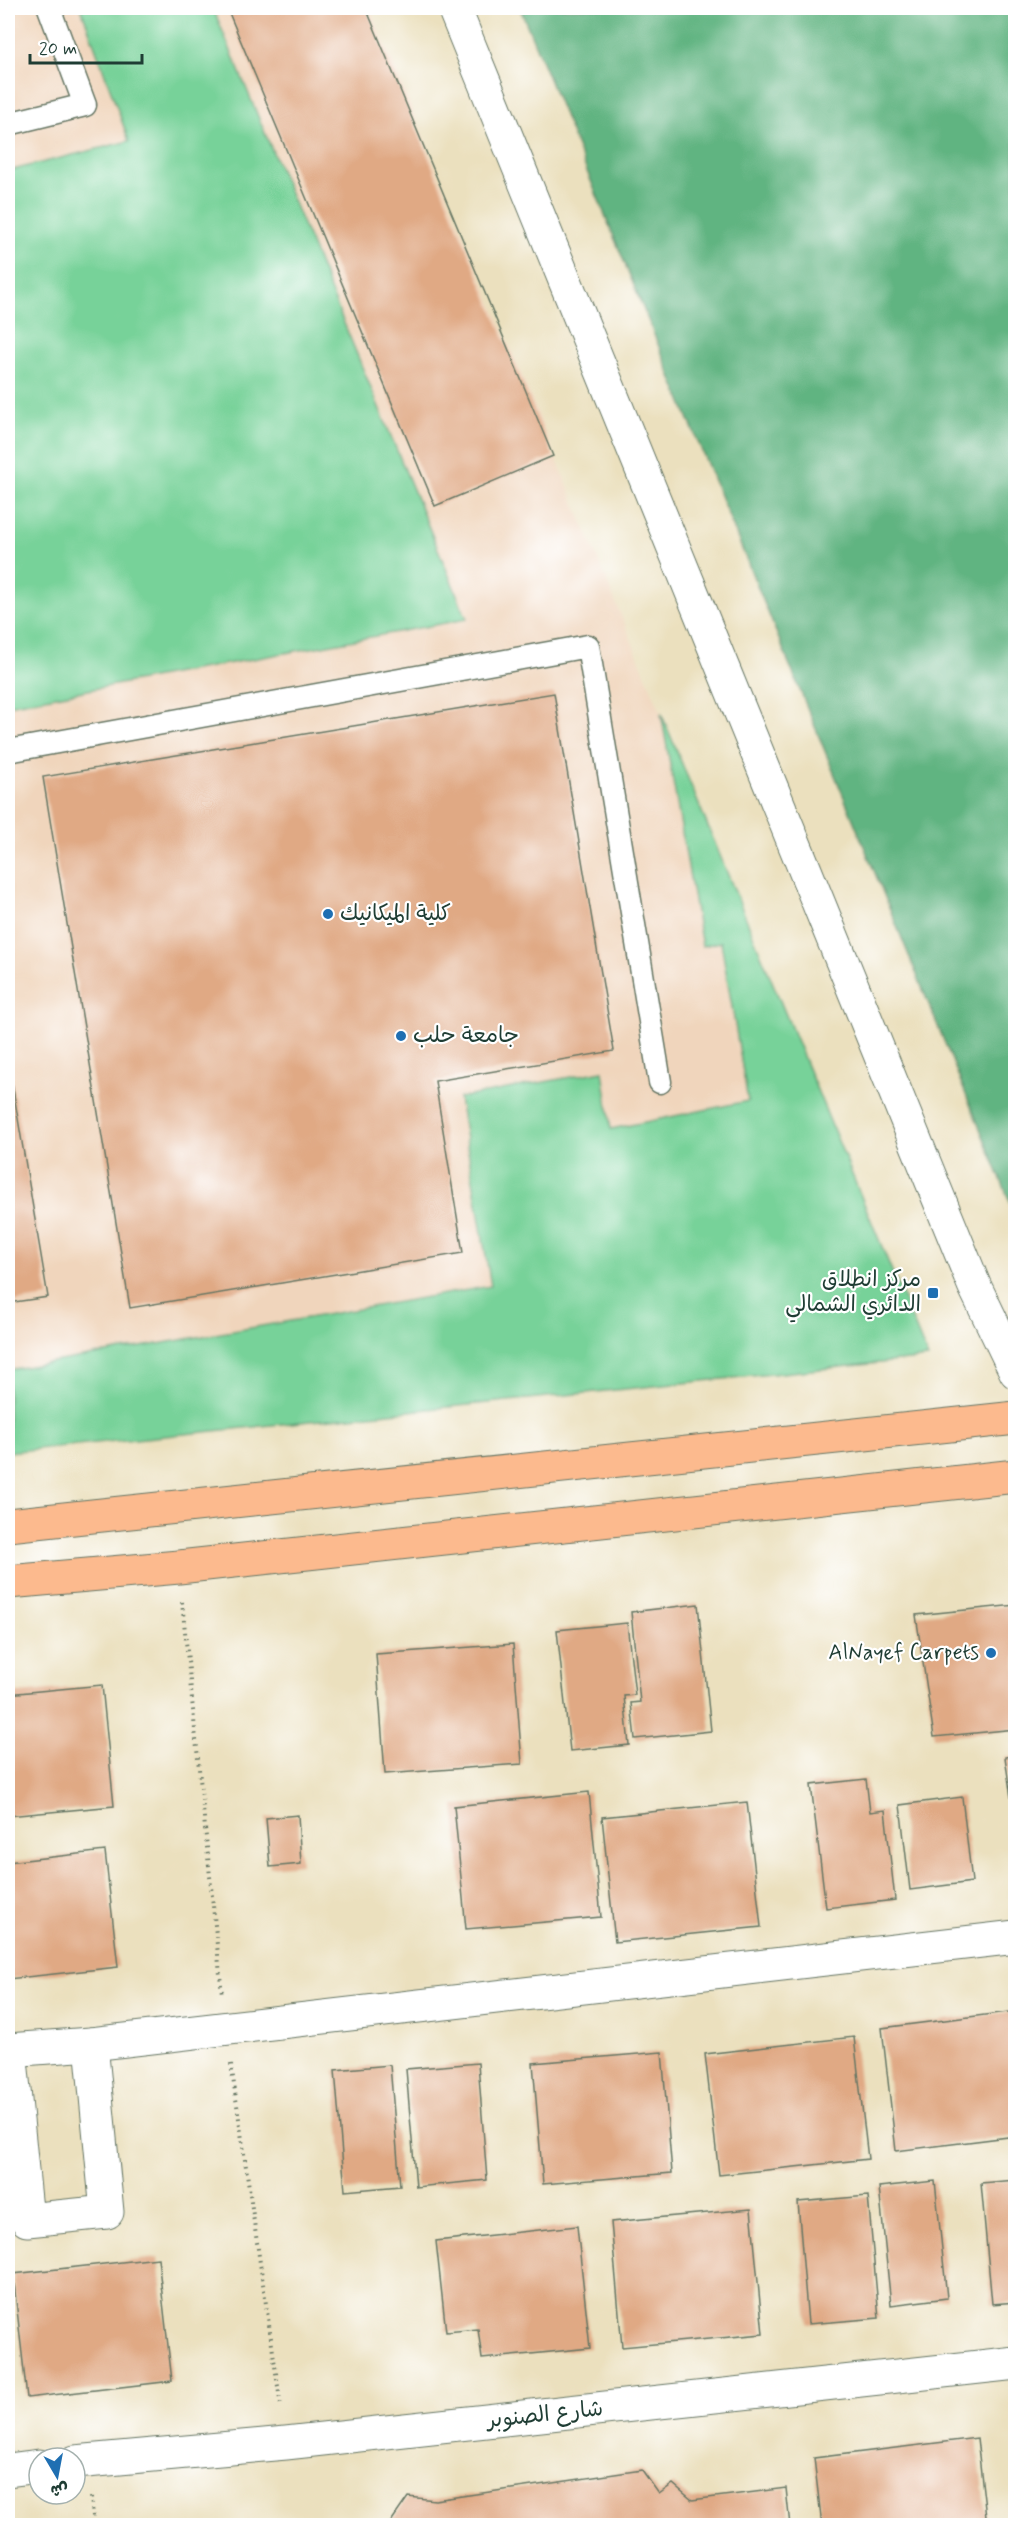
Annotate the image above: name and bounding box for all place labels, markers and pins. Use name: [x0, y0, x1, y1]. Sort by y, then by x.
place label: كلية الميكانيك: [340, 900, 451, 928]
marker: كلية الميكانيك: [321, 907, 335, 921]
place label: جامعة حلب: [413, 1022, 519, 1050]
marker: جامعة حلب: [394, 1029, 408, 1043]
place label: مركز انطلاق الدائري الشمالي: [785, 1266, 921, 1323]
marker: مركز انطلاق الدائري الشمالي: [926, 1286, 940, 1300]
place label: AlNayef Carpets: [828, 1639, 979, 1667]
marker: AlNayef Carpets: [984, 1646, 998, 1660]

